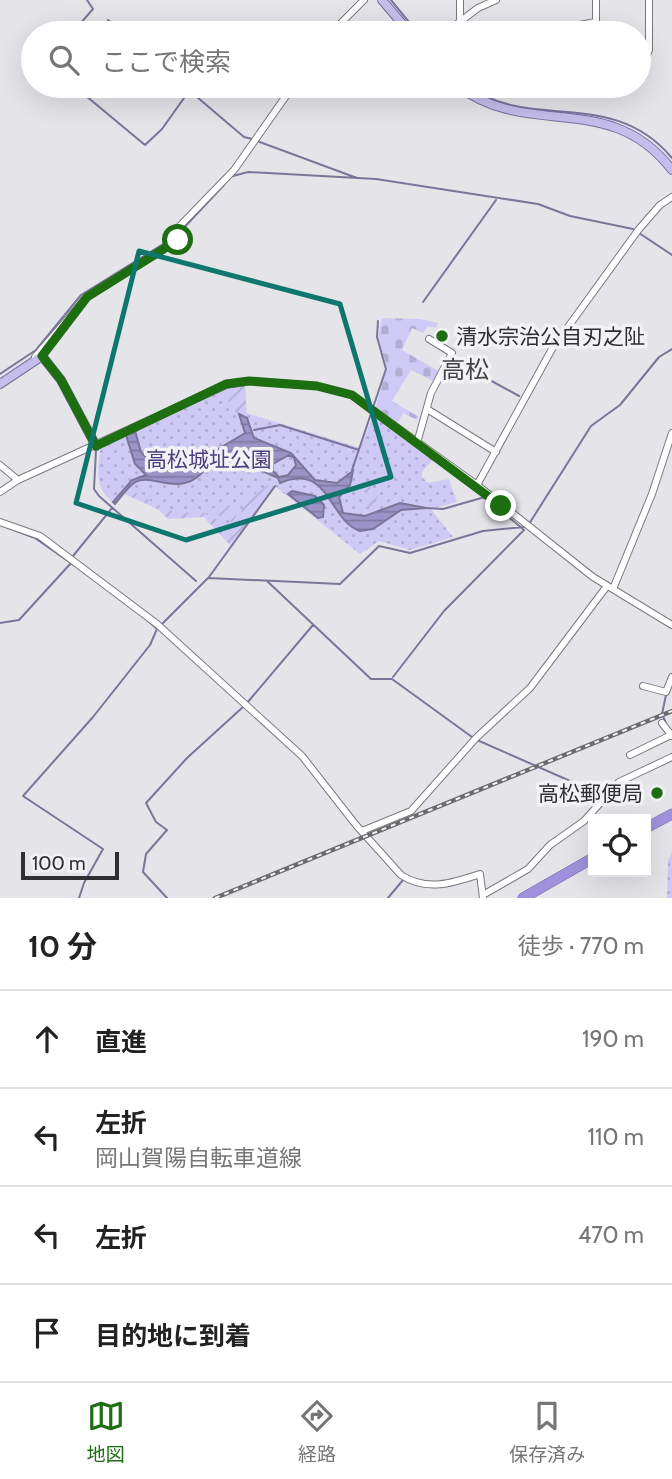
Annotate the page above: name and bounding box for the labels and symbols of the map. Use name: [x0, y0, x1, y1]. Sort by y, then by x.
route start: [162, 224, 193, 255]
place label: 清水宗治公自刃之阯: [456, 324, 645, 349]
marker: 清水宗治公自刃之阯: [434, 328, 450, 344]
district label: 高松: [441, 355, 489, 384]
park label: 高松城址公園: [146, 447, 272, 472]
route end: [485, 490, 516, 521]
place label: 高松郵便局: [538, 781, 643, 806]
marker: 高松郵便局: [649, 785, 665, 801]
scale bar: [21, 849, 119, 881]

